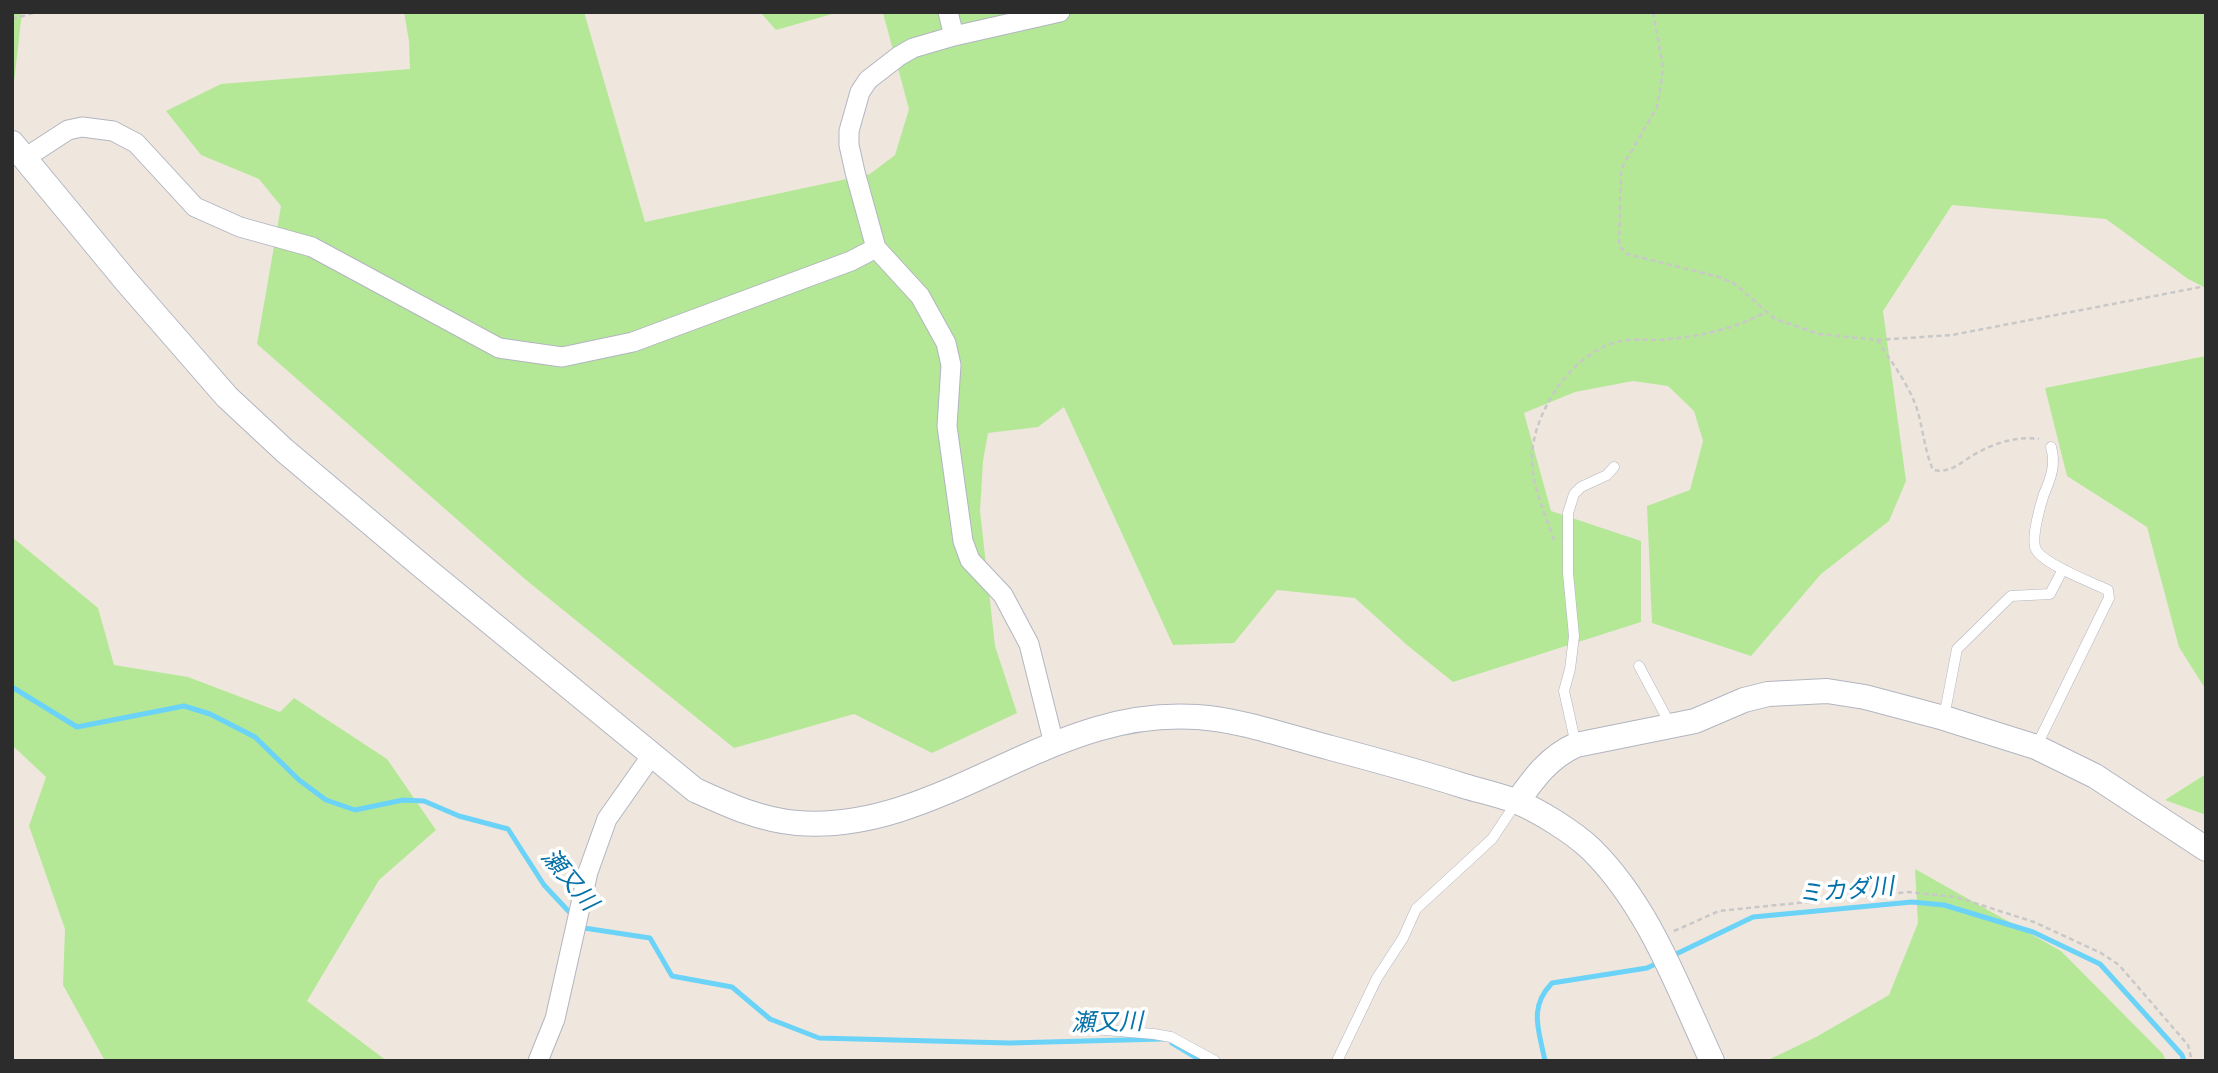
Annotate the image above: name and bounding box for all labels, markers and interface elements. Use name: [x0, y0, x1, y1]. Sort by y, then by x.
water label: 瀬又川: [535, 843, 603, 917]
water label: ミカダ川: [1797, 872, 1895, 910]
water label: 瀬又川: [1071, 1008, 1143, 1038]

